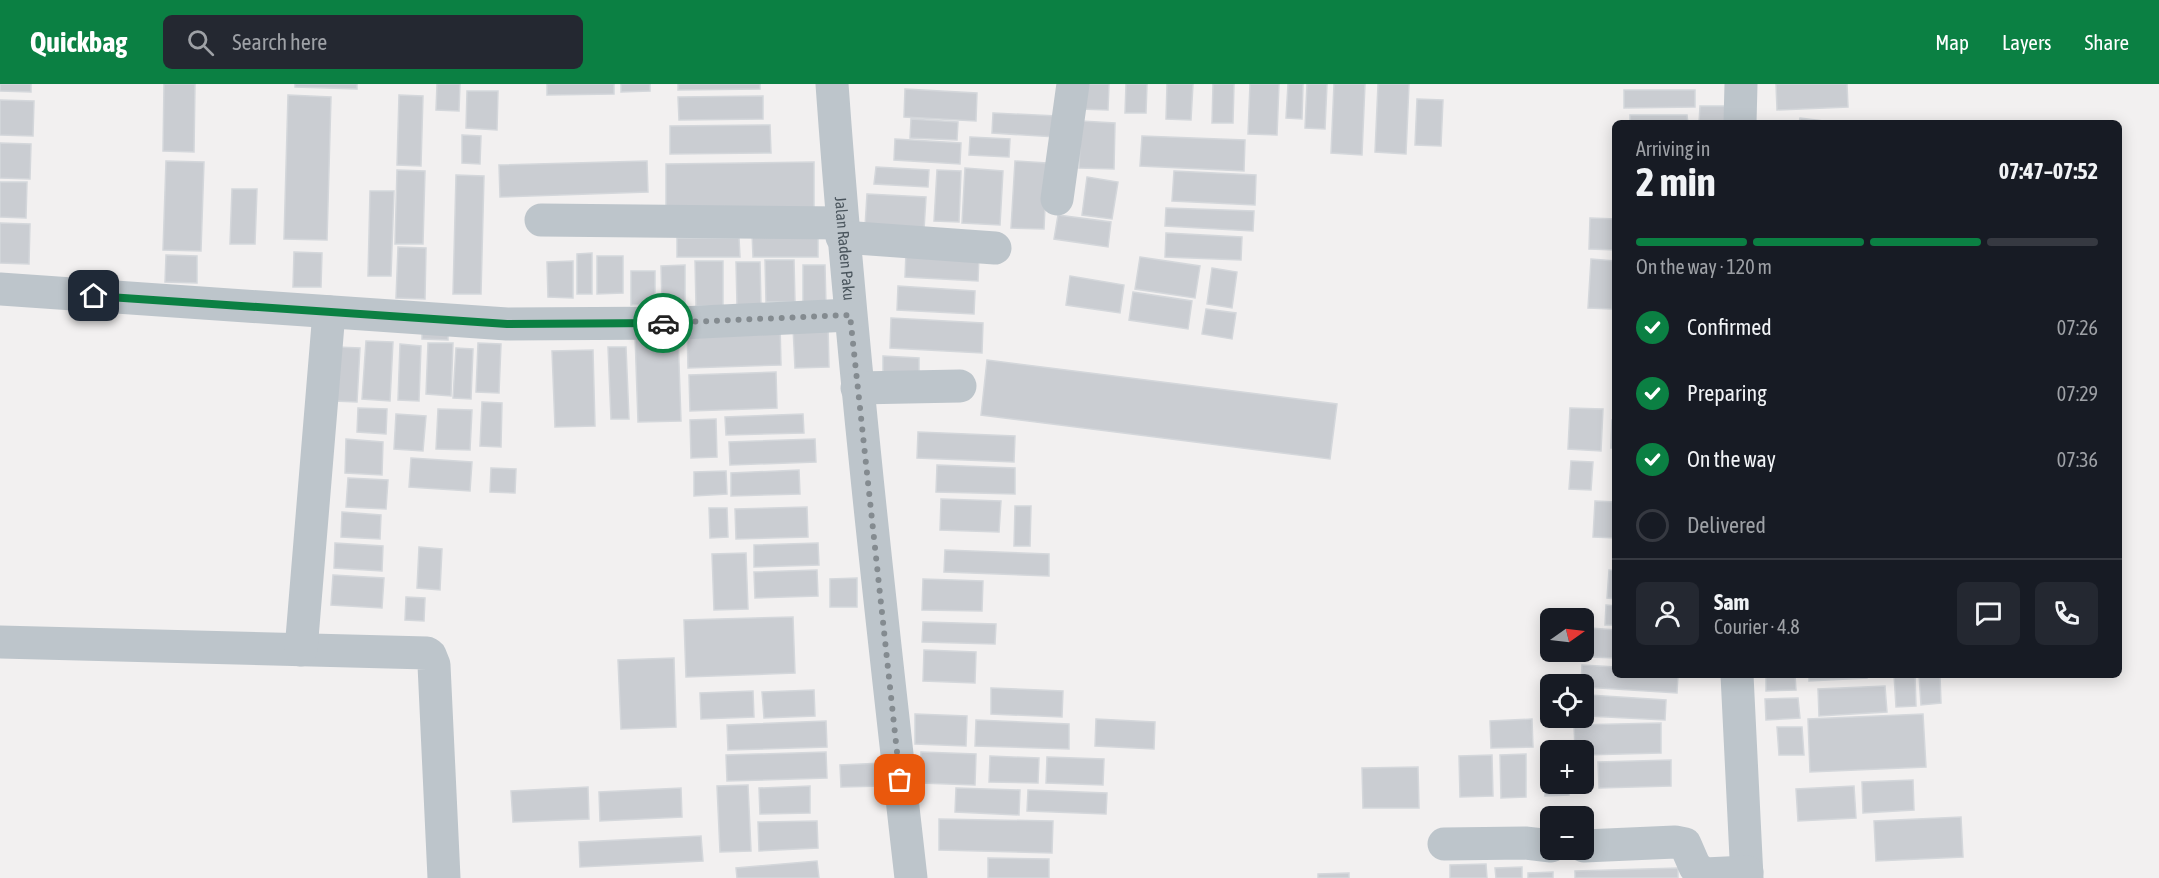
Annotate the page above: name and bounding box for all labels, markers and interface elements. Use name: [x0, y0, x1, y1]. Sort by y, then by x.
search box: [163, 15, 583, 69]
text: Quickbag: [30, 26, 127, 58]
icon: search: [184, 26, 217, 59]
text: Search here: [232, 29, 327, 55]
text: Map: [1935, 30, 1969, 54]
text: Layers: [2002, 30, 2052, 54]
text: Share: [2085, 30, 2129, 54]
text: Arriving in: [1636, 137, 1710, 160]
text: 07:47–07:52: [1999, 158, 2098, 184]
text: 2 min: [1636, 160, 1716, 204]
street label: Jalan Raden Paku: [832, 196, 859, 301]
text: On the way · 120 m: [1636, 255, 1772, 278]
pin: [68, 270, 119, 321]
icon: home: [77, 279, 110, 312]
courier: [633, 293, 693, 353]
icon: car: [647, 307, 680, 340]
icon: check: [1636, 311, 1669, 344]
text: Confirmed: [1687, 314, 1772, 340]
text: 07:26: [2057, 316, 2098, 339]
icon: check: [1636, 377, 1669, 410]
text: Preparing: [1687, 380, 1767, 406]
text: 07:29: [2057, 382, 2098, 405]
icon: check: [1636, 443, 1669, 476]
text: On the way: [1687, 446, 1776, 472]
text: 07:36: [2057, 448, 2098, 471]
text: Delivered: [1687, 512, 1766, 538]
button: person: [1636, 582, 1699, 645]
button: chat: [1957, 582, 2020, 645]
button: phone: [2035, 582, 2098, 645]
text: Sam: [1714, 589, 1749, 615]
north arrow: [1540, 608, 1594, 662]
map controls: [1540, 608, 1594, 860]
text: Courier · 4.8: [1714, 615, 1800, 638]
button: locate: [1540, 674, 1594, 728]
button: +: [1540, 740, 1594, 794]
pin: [874, 754, 925, 805]
icon: bag: [883, 763, 916, 796]
button: −: [1540, 806, 1594, 860]

